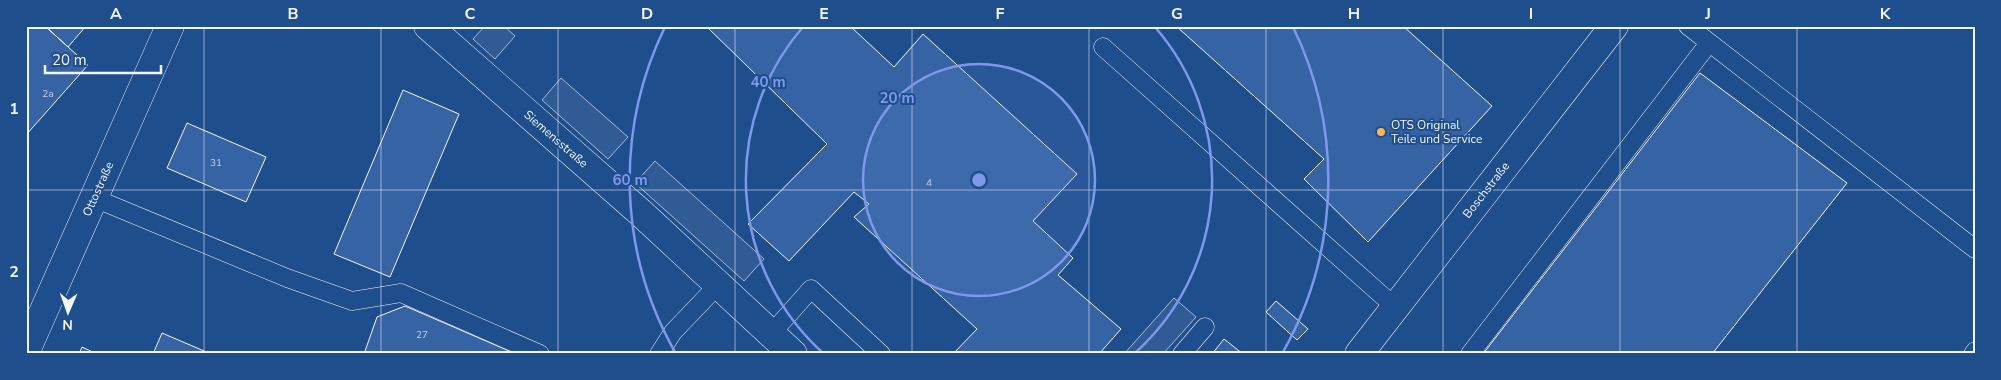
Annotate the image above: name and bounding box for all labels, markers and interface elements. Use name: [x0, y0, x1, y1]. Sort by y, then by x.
text: A: [110, 3, 122, 25]
text: B: [287, 3, 299, 25]
text: C: [465, 3, 476, 25]
text: D: [641, 3, 653, 25]
text: E: [819, 3, 829, 25]
text: F: [996, 3, 1005, 25]
text: G: [1171, 3, 1183, 25]
text: H: [1348, 3, 1360, 25]
text: I: [1529, 3, 1533, 25]
text: J: [1704, 3, 1711, 25]
text: K: [1880, 3, 1892, 25]
scale bar: [45, 42, 161, 74]
text: 20 m: [52, 50, 87, 70]
text: 40 m: [750, 72, 786, 92]
house number: 2a: [42, 87, 54, 101]
text: 20 m: [879, 88, 915, 108]
text: 1: [9, 98, 19, 120]
street label: Siemensstraße: [521, 107, 591, 171]
place label: OTS Original Teile und Service: [1391, 117, 1482, 147]
marker: OTS Original Teile und Service: [1375, 126, 1387, 138]
house number: 31: [210, 156, 222, 170]
street label: Ottostraße: [79, 159, 117, 219]
street label: Boschstraße: [1459, 159, 1513, 221]
text: 60 m: [612, 170, 648, 190]
centre of rings: [970, 171, 988, 189]
house number: 4: [926, 176, 932, 190]
text: 2: [9, 261, 19, 283]
north arrow: [42, 288, 92, 338]
text: N: [62, 315, 73, 334]
house number: 27: [416, 328, 428, 342]

